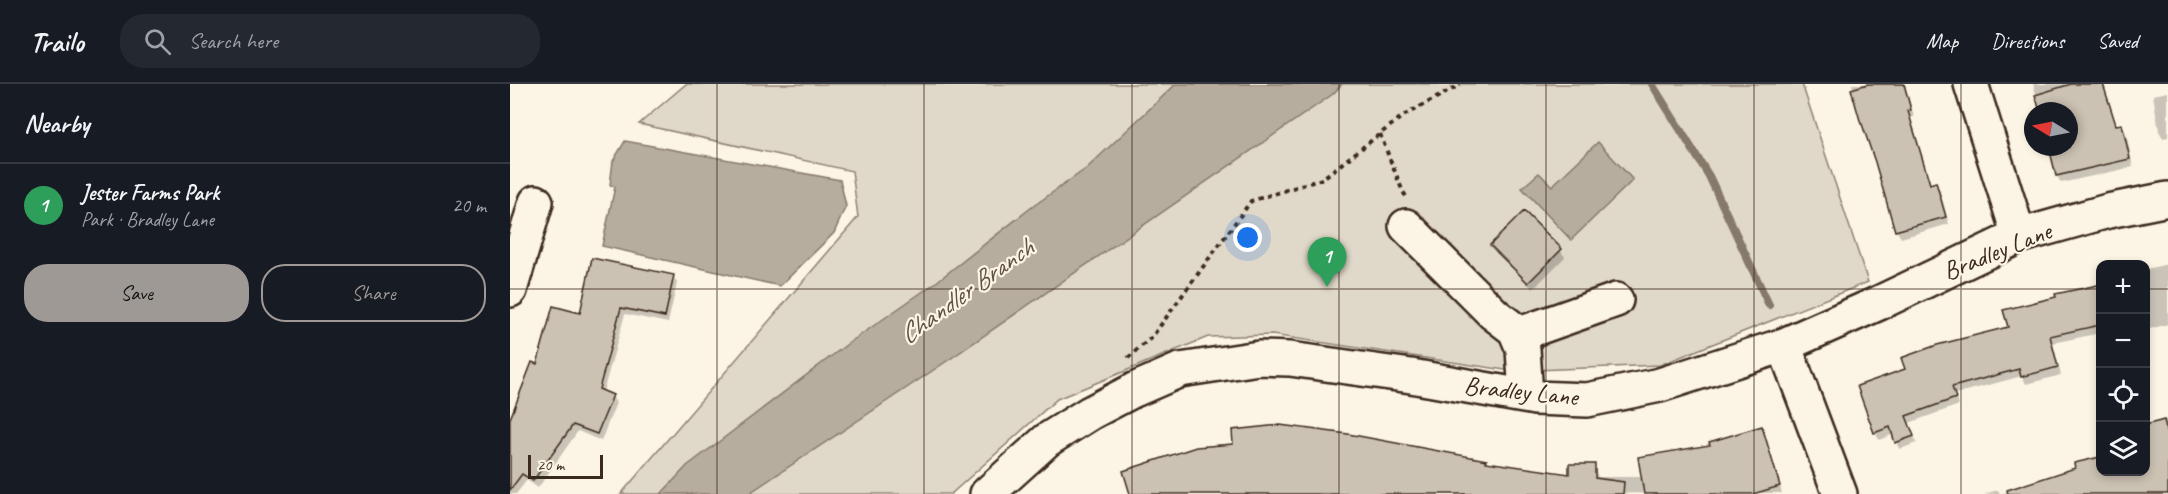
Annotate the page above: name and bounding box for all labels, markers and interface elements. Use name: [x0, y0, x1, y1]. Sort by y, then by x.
search box: [120, 14, 540, 68]
text: Trailo: [30, 24, 84, 59]
icon: search: [141, 25, 174, 58]
text: Search here: [189, 27, 278, 55]
text: Map: [1926, 28, 1958, 54]
text: Directions: [1991, 28, 2064, 54]
text: Saved: [2097, 28, 2138, 54]
north arrow: [2024, 102, 2078, 156]
text: Nearby: [24, 107, 89, 140]
text: Jester Farms Park: [81, 179, 219, 207]
text: 1: [39, 193, 48, 218]
text: 20 m: [452, 193, 486, 218]
text: Park · Bradley Lane: [81, 207, 214, 232]
street label: Bradley Lane: [1938, 213, 2058, 288]
your location: [1233, 223, 1262, 252]
water label: Chandler Branch: [892, 230, 1041, 351]
pin: 1: [1308, 238, 1346, 287]
map controls: [2096, 260, 2150, 476]
button: +: [2096, 260, 2150, 314]
button: Save: [24, 264, 249, 322]
button: Share: [261, 264, 486, 322]
button: −: [2096, 314, 2150, 368]
button: locate: [2096, 368, 2150, 422]
street label: Bradley Lane: [1462, 369, 1582, 414]
button: layers: [2096, 422, 2150, 476]
scale bar: [528, 452, 603, 480]
text: 20 m: [537, 455, 564, 475]

